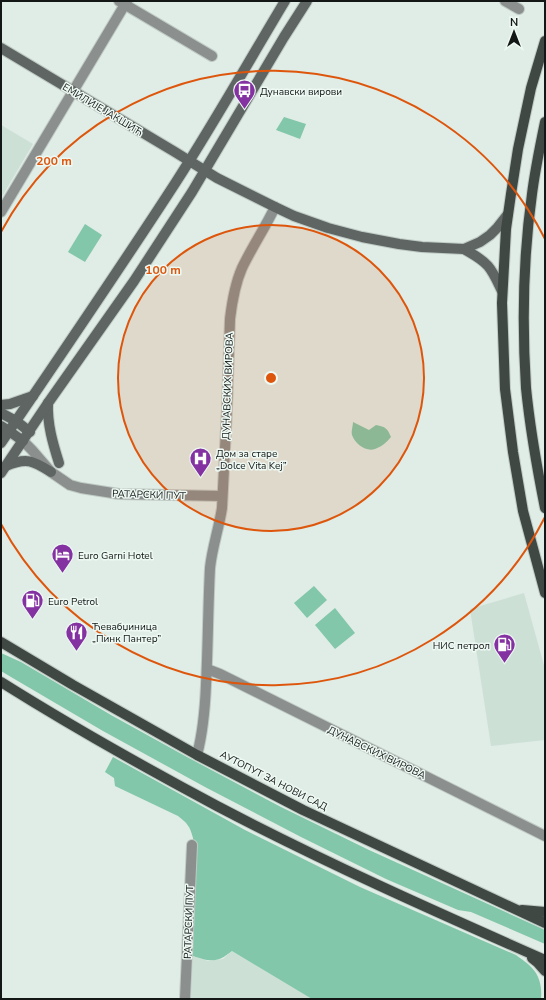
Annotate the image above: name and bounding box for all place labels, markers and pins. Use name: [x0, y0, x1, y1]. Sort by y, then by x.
bus stop icon: Дунавски вирови: [232, 78, 258, 111]
place label: Дунавски вирови: [260, 85, 342, 99]
centre of rings: [264, 371, 278, 385]
hospital icon: Дом за старе „Dolce Vita Kej”: [187, 446, 213, 479]
place label: Дом за старе „Dolce Vita Kej”: [216, 447, 287, 473]
hotel icon: Euro Garni Hotel: [49, 542, 75, 575]
place label: Euro Garni Hotel: [78, 549, 153, 563]
fuel station icon: Euro Petrol: [20, 588, 46, 621]
place label: Euro Petrol: [48, 595, 98, 609]
restaurant icon: Ћевабџиница „Пинк Пантер”: [63, 619, 89, 652]
place label: Ћевабџиница „Пинк Пантер”: [92, 620, 161, 646]
fuel station icon: НИС петрол: [492, 632, 518, 665]
place label: НИС петрол: [433, 639, 490, 653]

